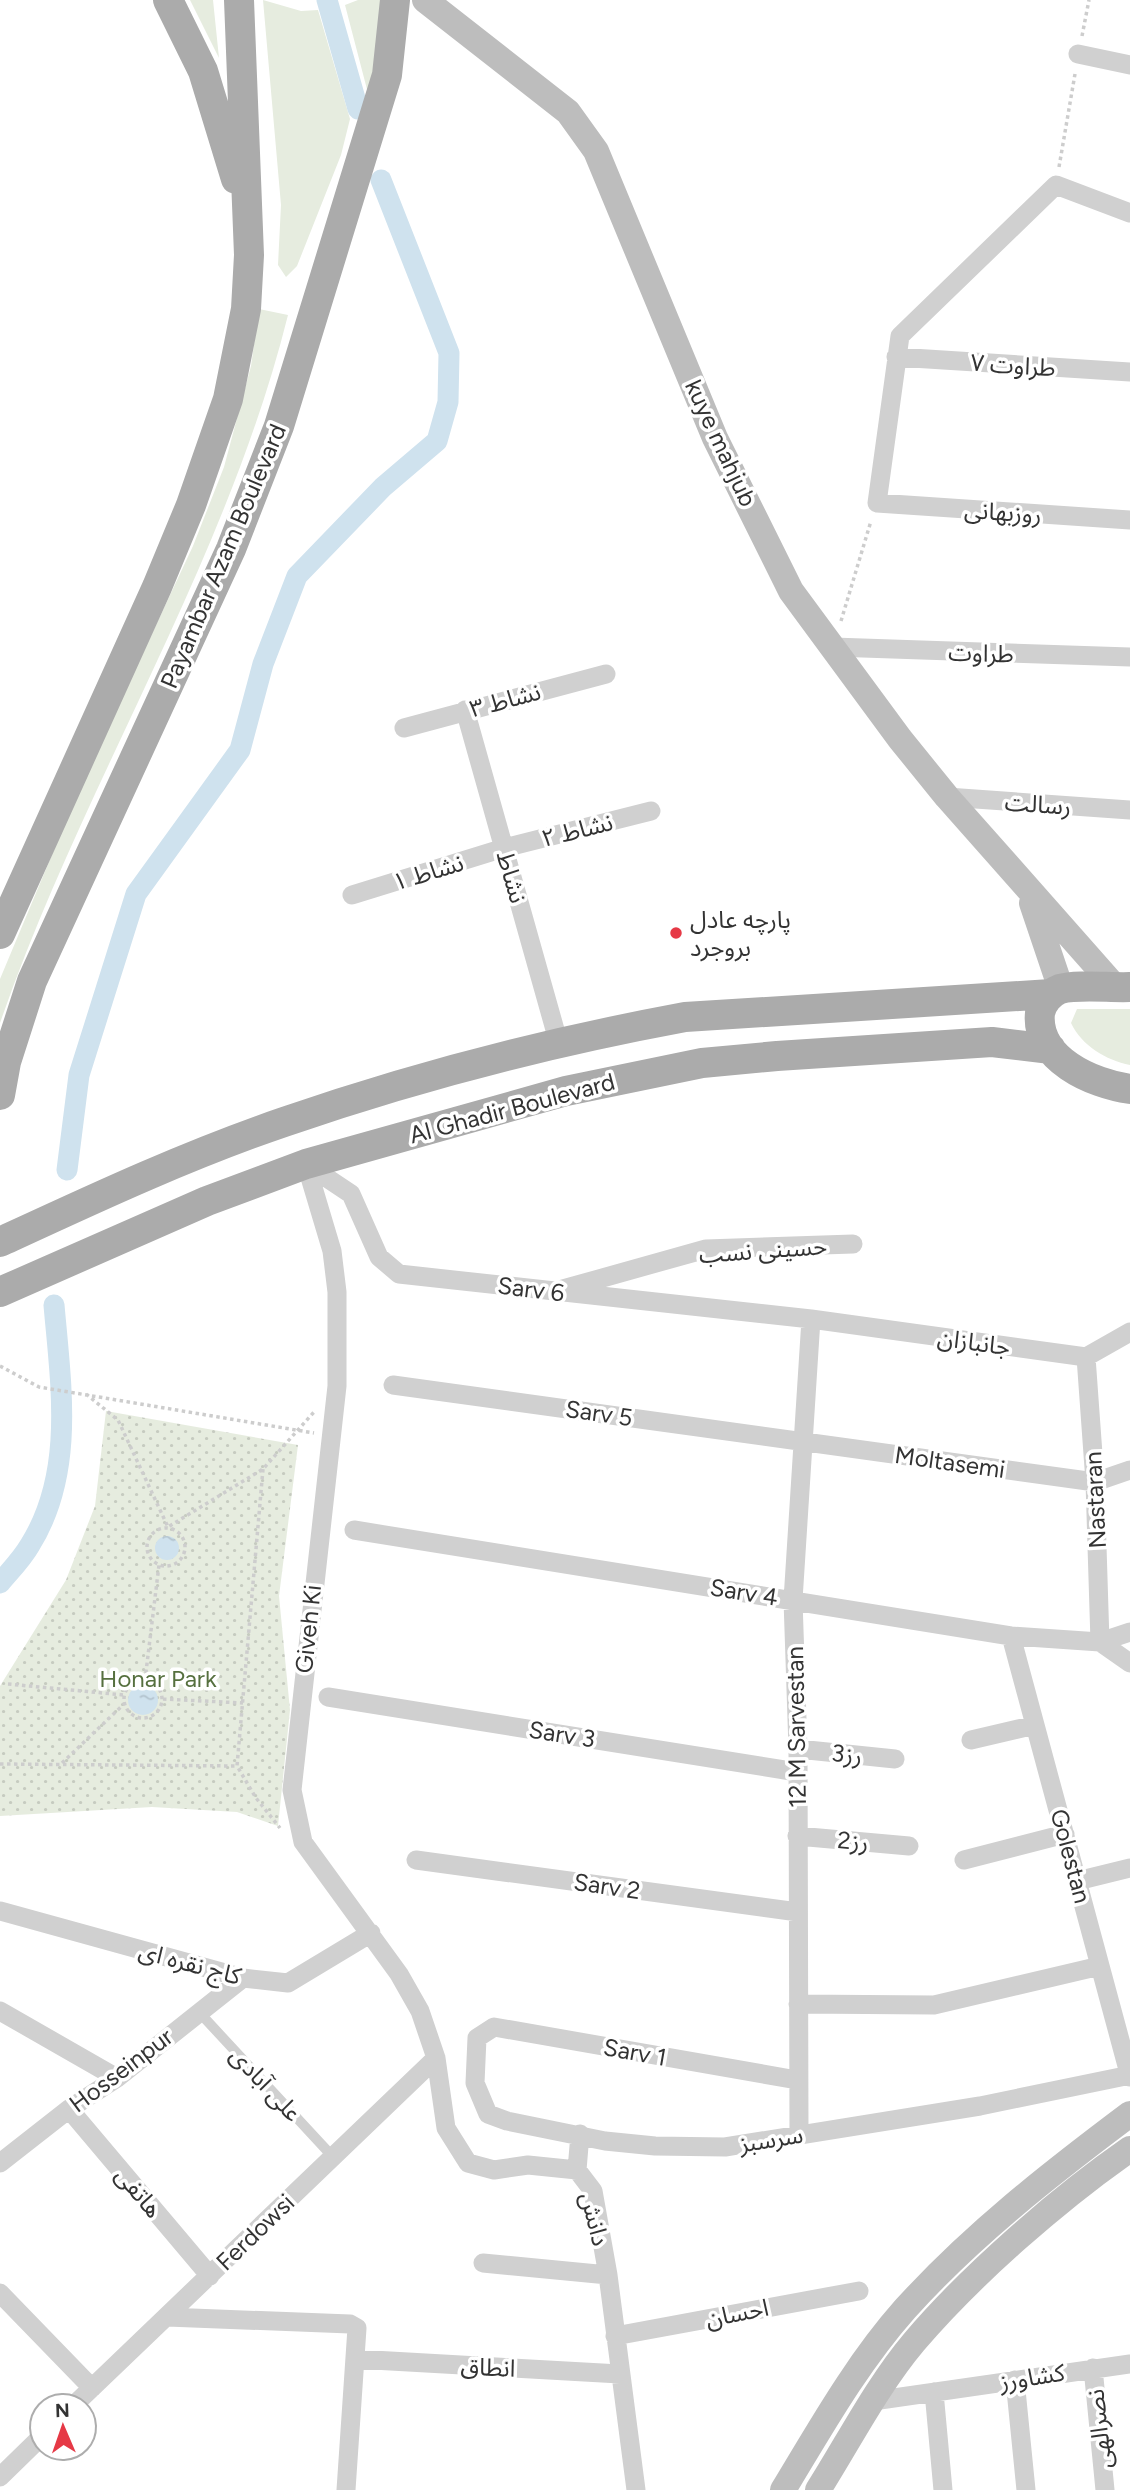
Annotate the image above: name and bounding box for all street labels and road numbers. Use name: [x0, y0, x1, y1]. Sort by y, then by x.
street label: طراوت ۷: [970, 348, 1056, 382]
street label: kuye mahjub: [679, 375, 763, 511]
street label: Payambar Azam Boulevard: [154, 419, 292, 693]
street label: روزبهانی: [963, 495, 1043, 529]
street label: طراوت: [948, 637, 1014, 669]
street label: نشاط ۳: [466, 677, 544, 723]
street label: رسالت: [1004, 787, 1072, 821]
street label: نشاط ۲: [538, 807, 616, 853]
street label: نشاط ۱: [389, 848, 467, 896]
street label: نشاط: [491, 848, 533, 906]
street label: Al Ghadir Boulevard: [406, 1067, 618, 1149]
street label: حسینی نسب: [698, 1231, 828, 1269]
street label: Sarv 6: [496, 1271, 566, 1307]
street label: جانبازان: [936, 1323, 1012, 1361]
street label: Sarv 5: [564, 1394, 634, 1432]
street label: Moltasemi: [893, 1440, 1007, 1484]
street label: Nastaran: [1078, 1451, 1112, 1549]
street label: Sarv 4: [708, 1572, 780, 1612]
street label: Giveh Ki: [289, 1583, 327, 1675]
street label: 12 M Sarvestan: [780, 1646, 812, 1808]
street label: Sarv 3: [527, 1714, 597, 1754]
street label: رز3: [830, 1738, 864, 1770]
street label: Golestan: [1045, 1806, 1097, 1906]
street label: رز2: [836, 1825, 870, 1857]
street label: Sarv 2: [572, 1867, 642, 1905]
street label: کاج نقره ای: [135, 1935, 245, 1994]
street label: Hosseinpur: [64, 2022, 178, 2118]
street label: Sarv 1: [601, 2032, 669, 2072]
street label: علی آبادی: [224, 2041, 308, 2127]
street label: سرسبز: [736, 2120, 805, 2158]
street label: هاتفی: [109, 2161, 169, 2223]
street label: Ferdowsi: [210, 2188, 300, 2276]
street label: دانش: [574, 2189, 616, 2249]
street label: احسان: [703, 2293, 771, 2333]
street label: انطاق: [460, 2351, 516, 2383]
street label: کشاورز: [996, 2357, 1068, 2397]
street label: نصرالهی: [1080, 2388, 1118, 2470]

